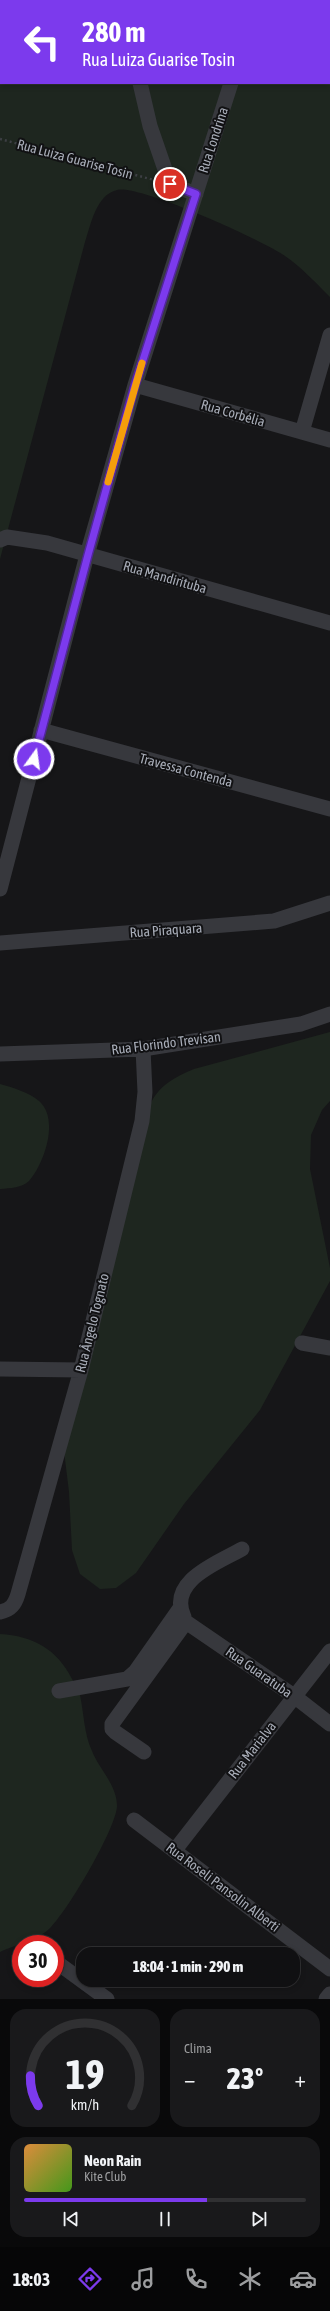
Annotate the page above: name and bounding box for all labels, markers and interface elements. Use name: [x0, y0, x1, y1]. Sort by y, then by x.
icon: left: [16, 16, 68, 68]
text: 280 m: [82, 16, 145, 48]
text: Rua Luiza Guarise Tosin: [82, 49, 235, 70]
street label: Rua Londrina: [195, 105, 231, 175]
street label: Rua Luiza Guarise Tosin: [15, 136, 135, 182]
pin: [153, 167, 187, 201]
icon: arrive: [159, 173, 181, 195]
street label: Rua Corbélia: [199, 396, 267, 430]
street label: Rua Mandirituba: [121, 557, 209, 597]
position arrow: [13, 738, 55, 780]
street label: Travessa Contenda: [138, 750, 234, 790]
street label: Rua Piraquara: [129, 919, 203, 941]
street label: Rua Florindo Trevisan: [110, 1028, 222, 1058]
street label: Rua Ângelo Tognato: [72, 1272, 112, 1374]
street label: Rua Guaratuba: [223, 1643, 295, 1701]
street label: Rua Marialva: [225, 1718, 279, 1782]
street label: Rua Roseli Pansolin Alberti: [163, 1839, 283, 1935]
speed limit sign: 30: [12, 1935, 64, 1987]
text: 18:04 · 1 min · 290 m: [133, 1958, 243, 1975]
text: Clima: [184, 2041, 212, 2056]
text: 19: [65, 2050, 105, 2098]
text: 23°: [227, 2061, 263, 2095]
text: −: [184, 2066, 195, 2092]
text: +: [295, 2066, 306, 2092]
text: km/h: [71, 2097, 99, 2113]
text: Neon Rain: [84, 2152, 141, 2169]
text: Kite Club: [84, 2169, 126, 2184]
icon: previous: [60, 2208, 82, 2230]
icon: pause: [154, 2208, 176, 2230]
icon: next: [248, 2208, 270, 2230]
icon: directions: [76, 2265, 104, 2293]
icon: music: [129, 2265, 157, 2293]
icon: phone: [182, 2265, 210, 2293]
icon: climate: [236, 2265, 264, 2293]
icon: car: [289, 2265, 317, 2293]
text: 18:03: [13, 2269, 50, 2290]

